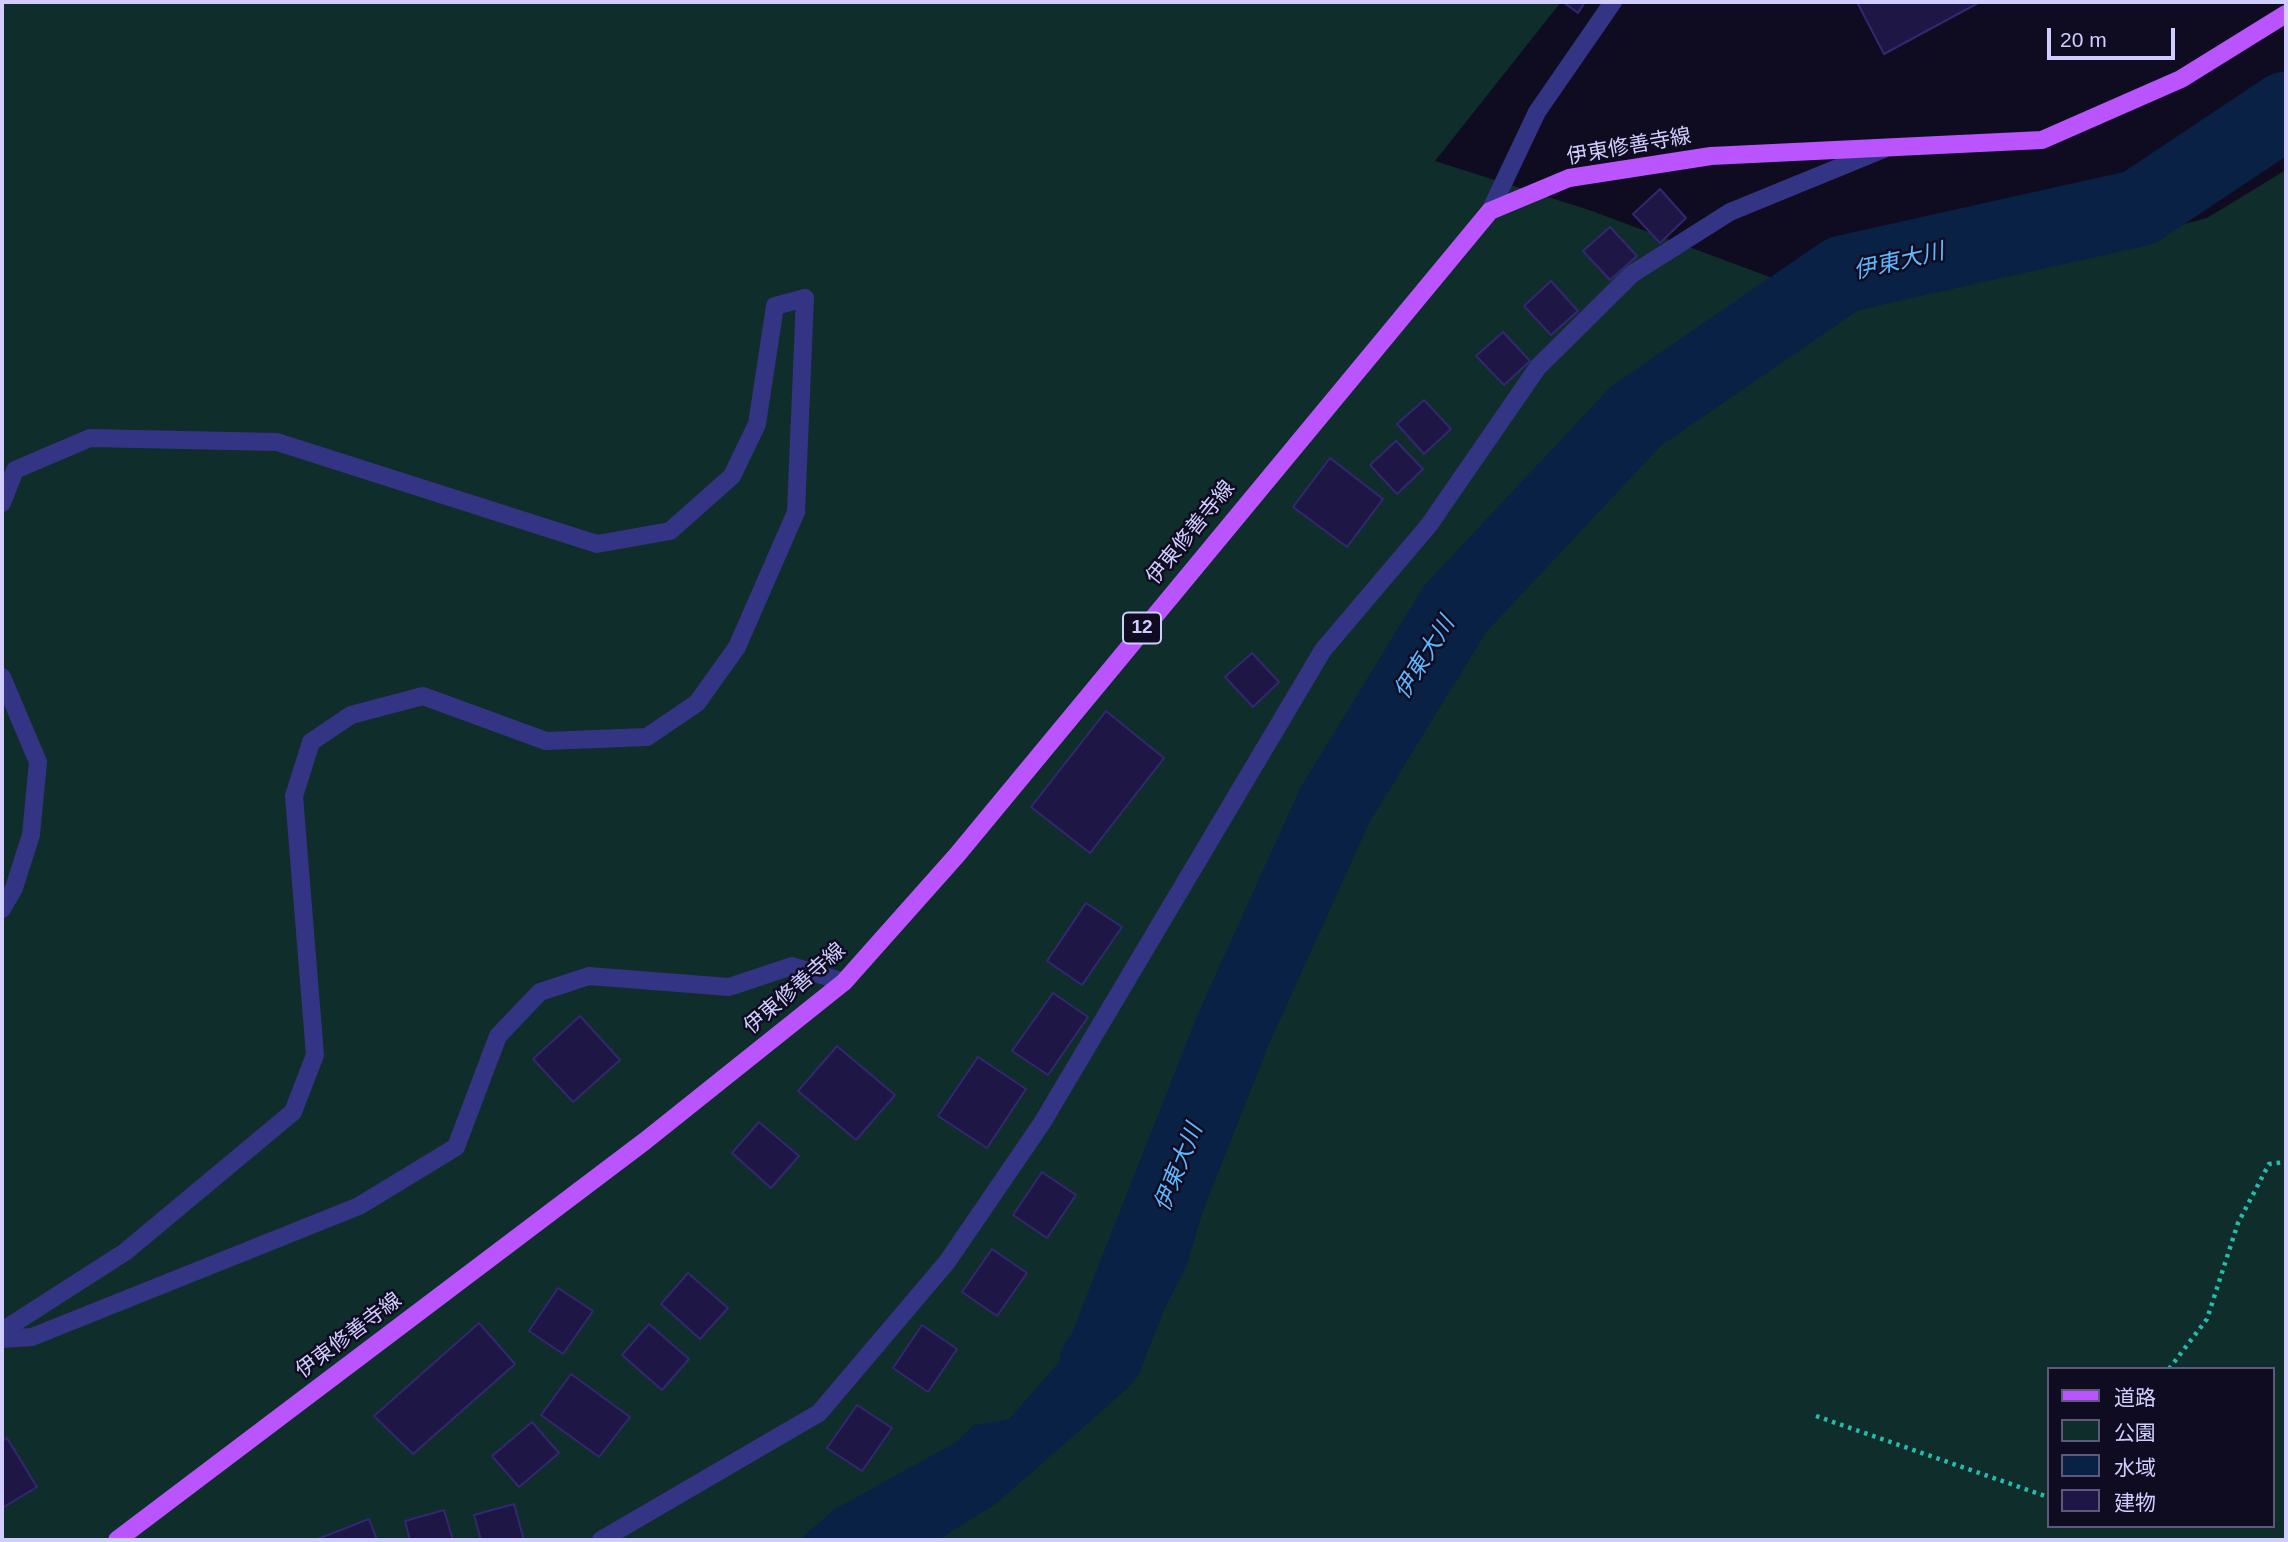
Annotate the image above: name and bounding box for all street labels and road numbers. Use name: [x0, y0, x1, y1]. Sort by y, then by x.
street label: 伊東修善寺線: [1565, 124, 1693, 170]
street label: 伊東修善寺線: [1142, 476, 1240, 590]
road number: 12: [1123, 612, 1161, 643]
street label: 伊東修善寺線: [739, 938, 851, 1040]
street label: 伊東修善寺線: [291, 1288, 407, 1384]

